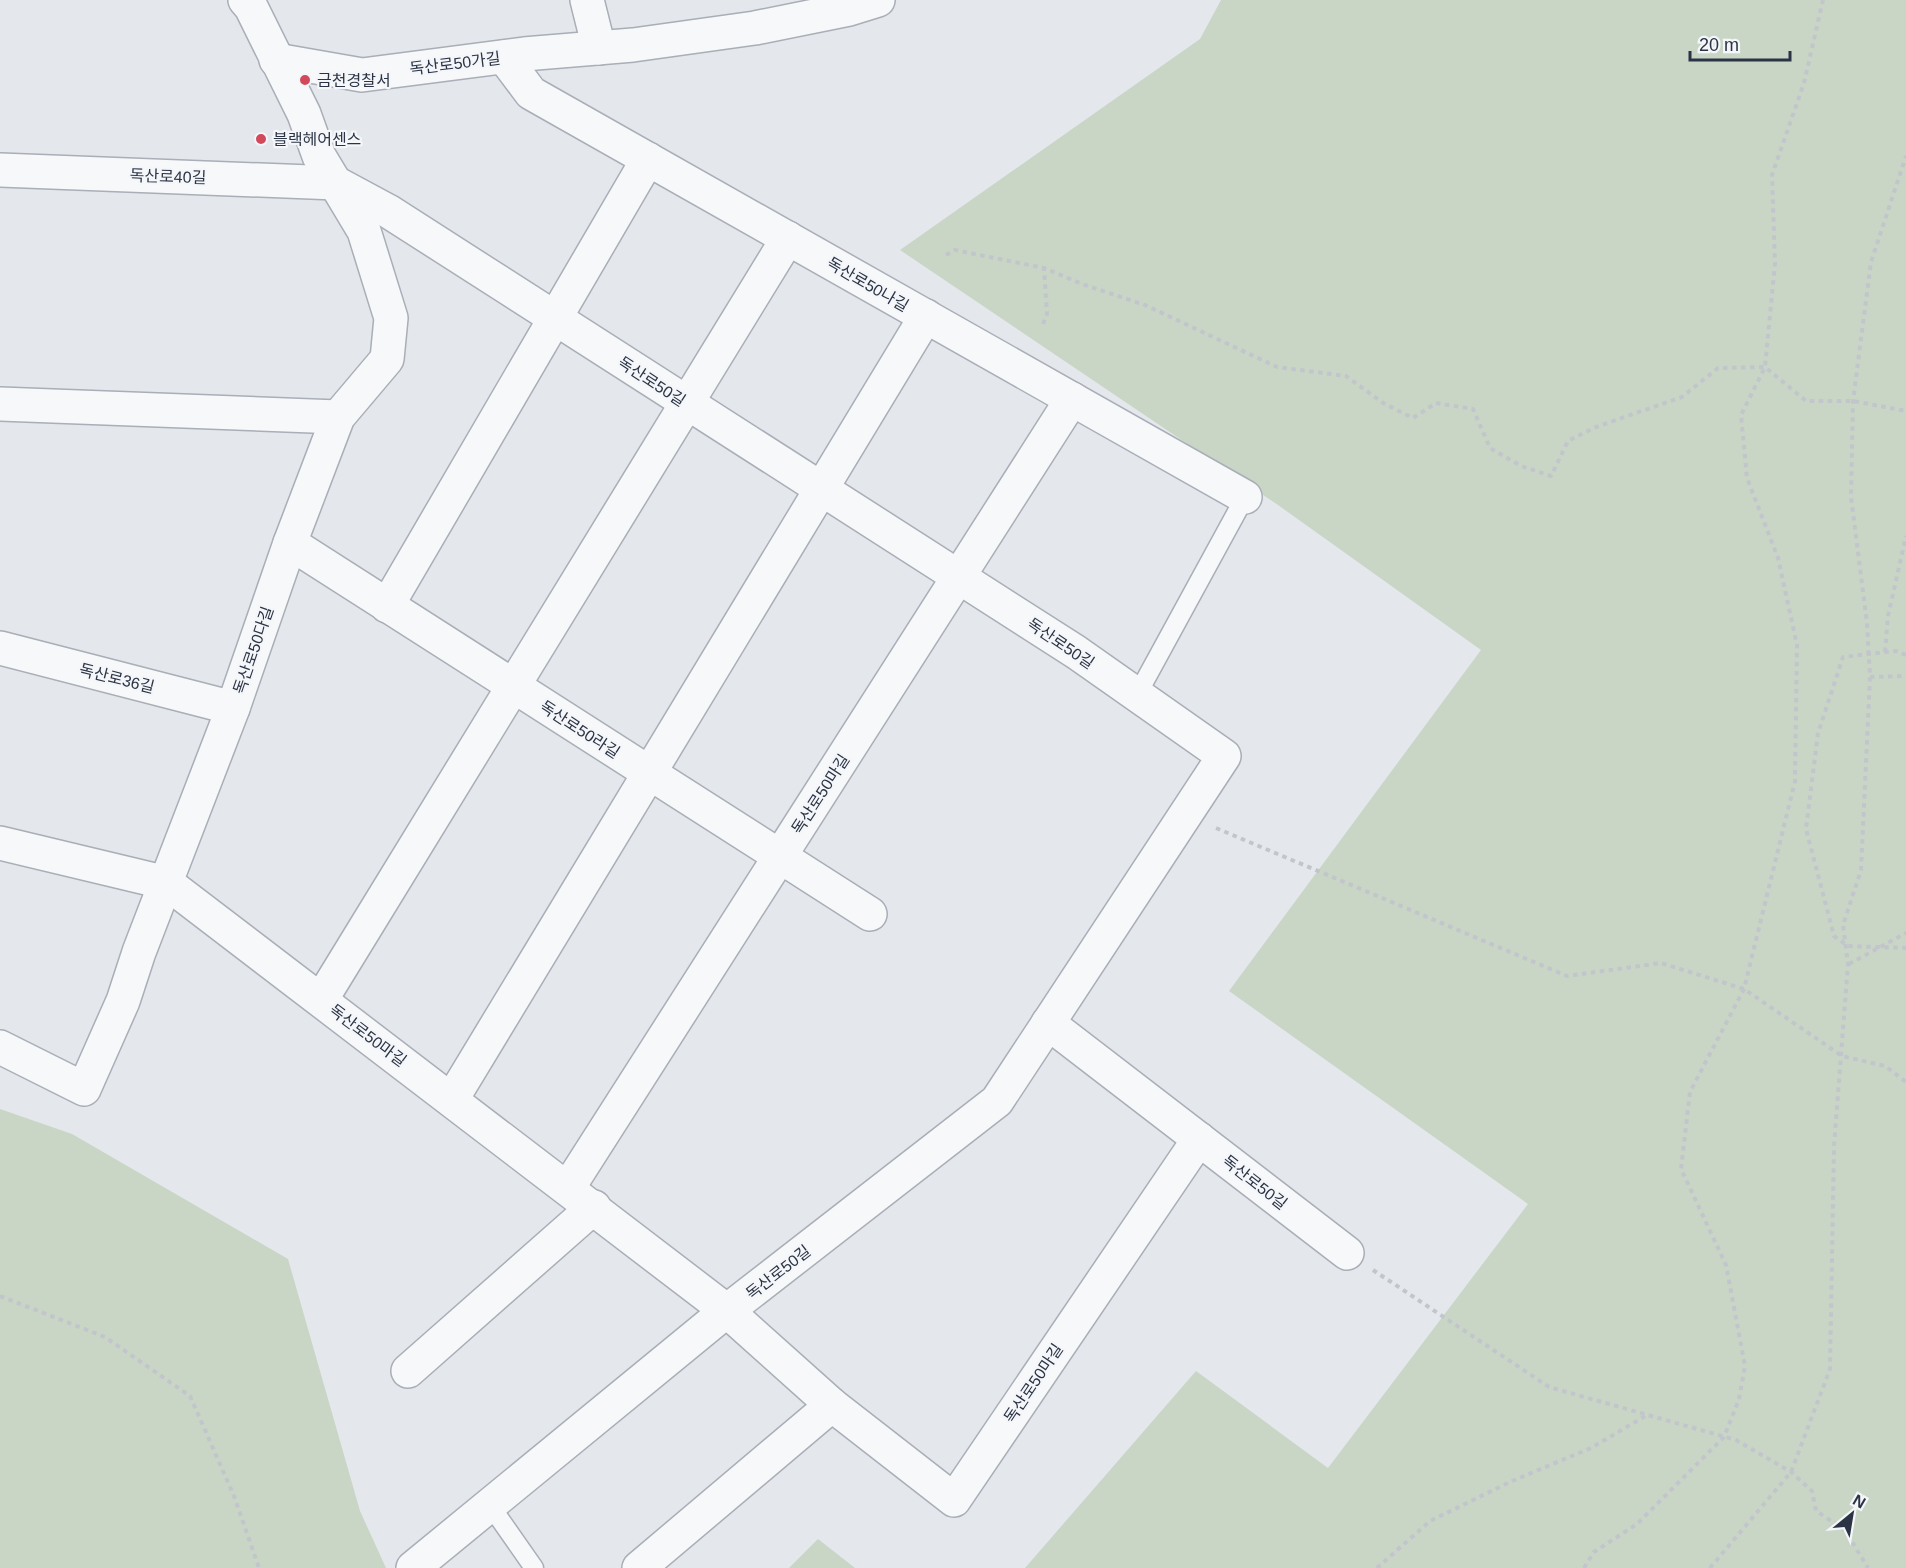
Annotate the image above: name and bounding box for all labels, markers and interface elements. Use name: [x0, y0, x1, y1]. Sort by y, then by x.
scale bar: [1690, 24, 1790, 62]
text: 20 m: [1699, 35, 1739, 55]
street label: 독산로50가길: [409, 49, 501, 78]
place label: 금천경찰서: [317, 72, 391, 89]
marker: 금천경찰서: [298, 73, 312, 87]
place label: 블랙헤어센스: [273, 131, 361, 148]
marker: 블랙헤어센스: [254, 132, 268, 146]
street label: 독산로40길: [129, 167, 207, 186]
street label: 독산로50나길: [824, 254, 912, 315]
street label: 독산로50길: [615, 353, 689, 409]
street label: 독산로50다길: [231, 604, 276, 696]
street label: 독산로50길: [1024, 615, 1097, 672]
street label: 독산로36길: [78, 661, 156, 696]
street label: 독산로50라길: [537, 697, 623, 761]
street label: 독산로50마길: [788, 751, 852, 837]
street label: 독산로50마길: [326, 1001, 409, 1070]
street label: 독산로50길: [1219, 1152, 1290, 1213]
street label: 독산로50길: [743, 1242, 814, 1303]
street label: 독산로50마길: [1001, 1341, 1066, 1426]
north arrow: [1822, 1484, 1882, 1544]
text: N: [1850, 1491, 1869, 1512]

